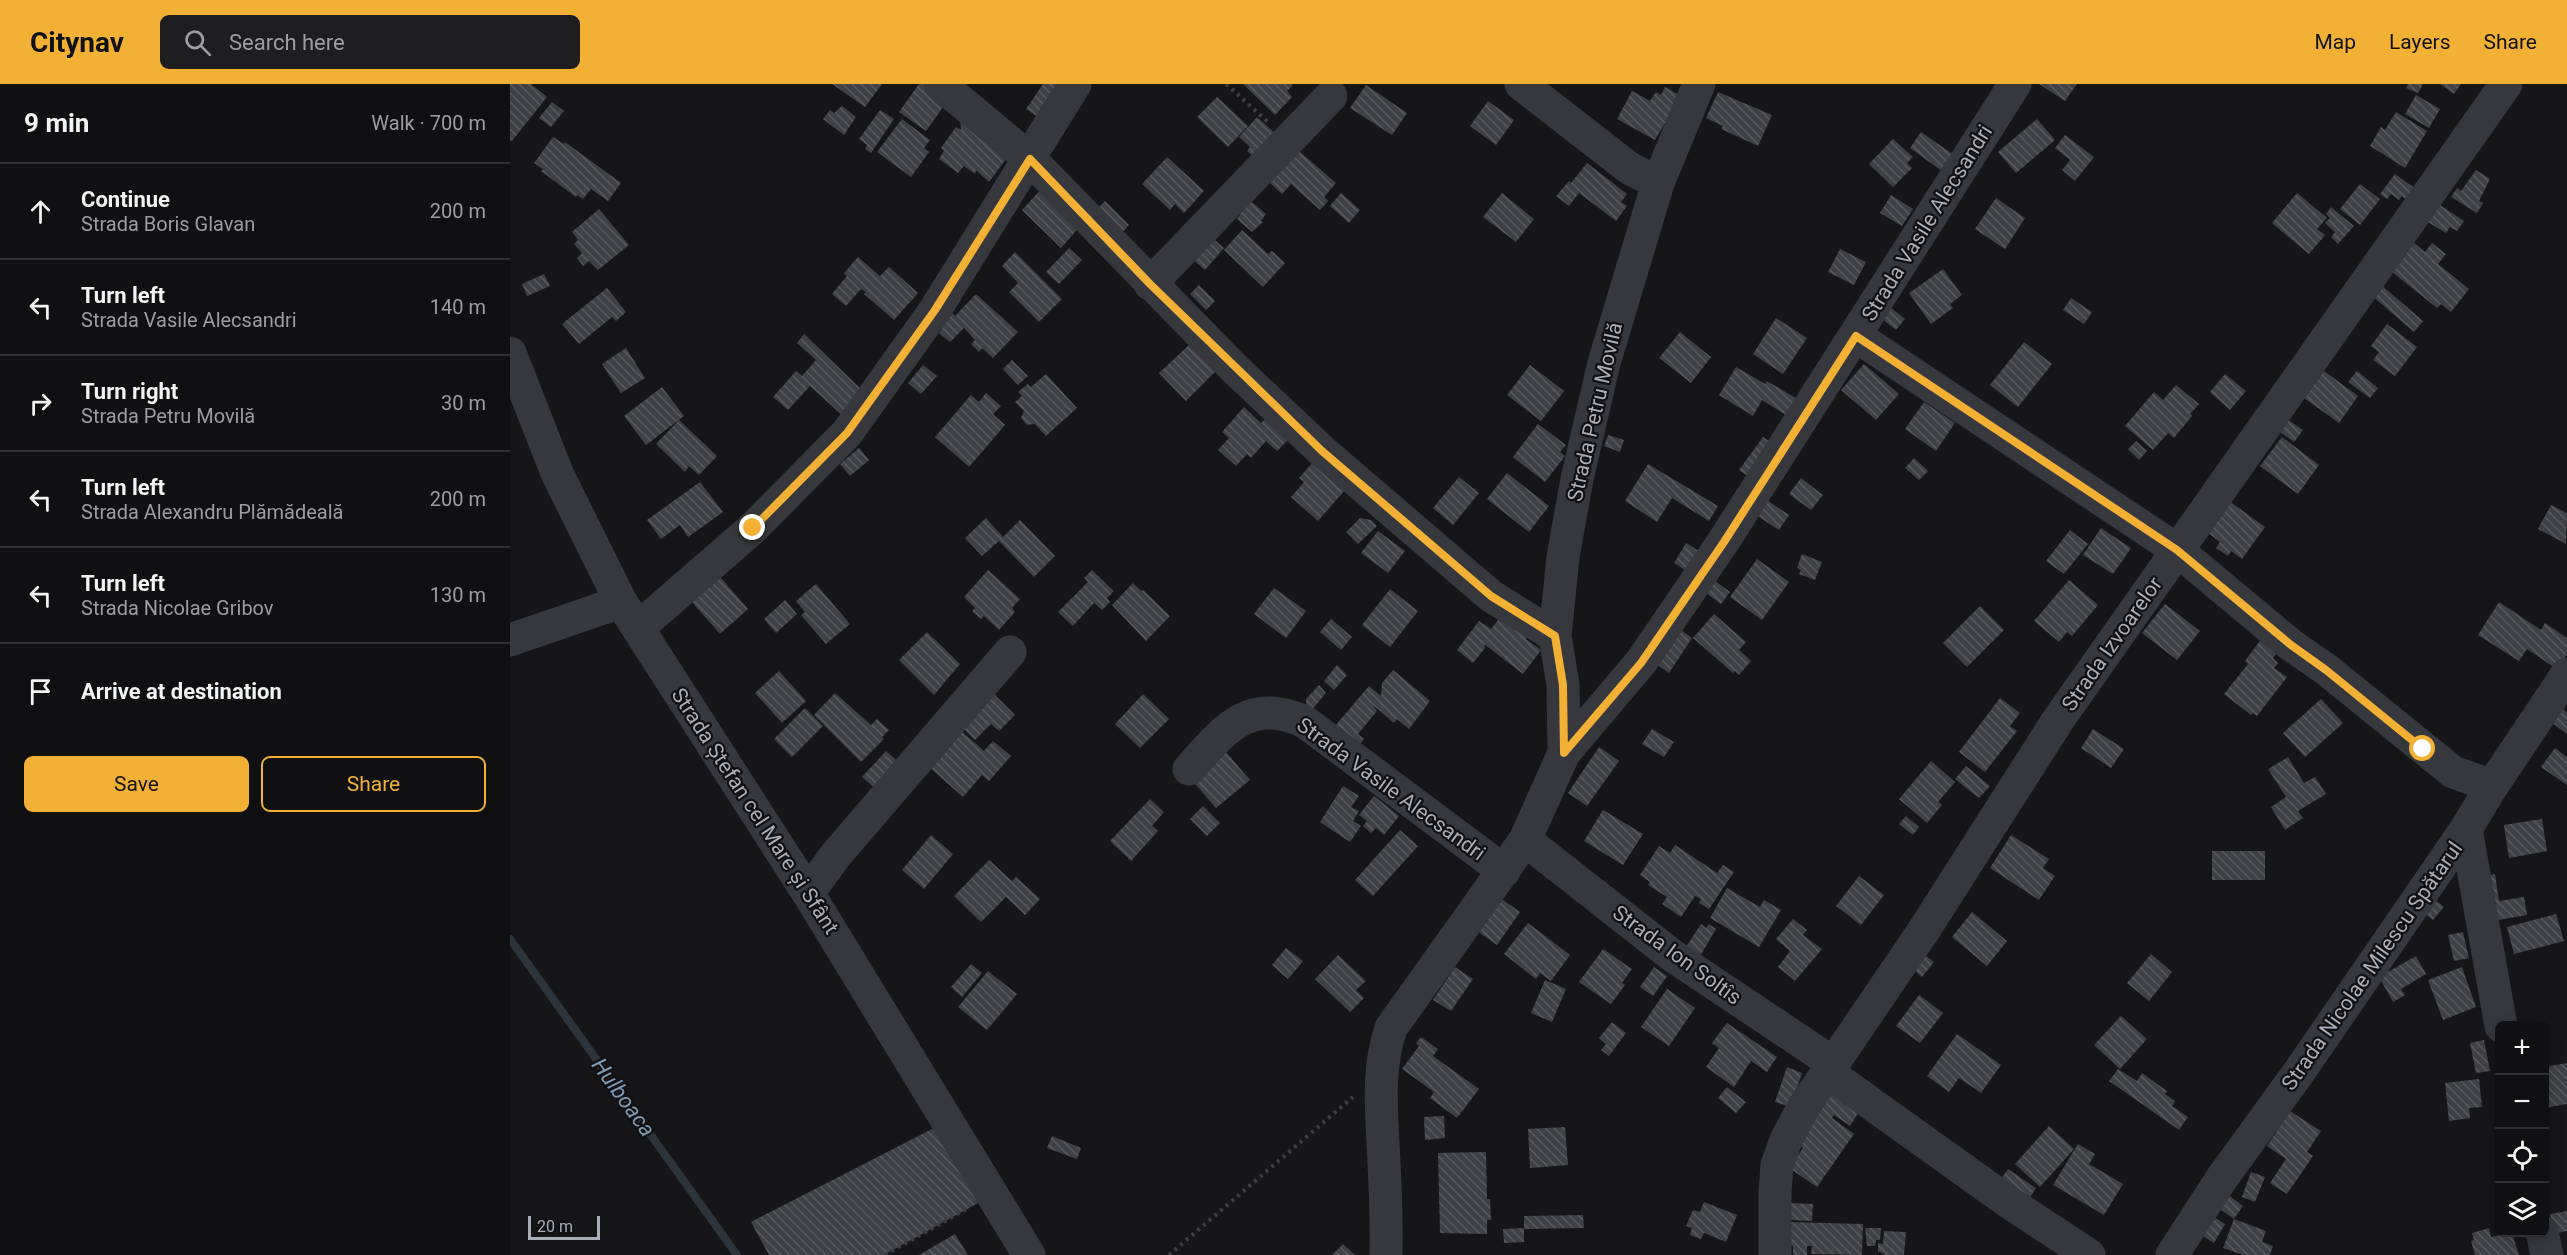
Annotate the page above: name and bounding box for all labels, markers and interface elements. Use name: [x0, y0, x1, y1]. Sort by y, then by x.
search box: [160, 15, 580, 69]
text: Citynav: [30, 26, 124, 59]
icon: search: [181, 26, 214, 59]
text: Search here: [229, 30, 345, 55]
text: Map: [2314, 30, 2356, 54]
text: Layers: [2389, 30, 2450, 54]
text: Share: [2483, 30, 2537, 54]
text: 9 min: [24, 108, 89, 138]
text: Walk · 700 m: [371, 111, 486, 135]
street label: Strada Vasile Alecsandri: [1857, 121, 1997, 325]
text: Continue: [81, 187, 170, 212]
icon: ahead: [24, 195, 57, 228]
text: 200 m: [430, 199, 486, 223]
text: Strada Boris Glavan: [81, 212, 255, 236]
text: Turn left: [81, 283, 165, 308]
icon: left: [24, 291, 57, 324]
text: 140 m: [430, 295, 486, 319]
text: Strada Vasile Alecsandri: [81, 308, 297, 332]
street label: Strada Petru Movilă: [1563, 320, 1627, 504]
text: Turn right: [81, 379, 178, 404]
icon: right: [24, 387, 57, 420]
text: 30 m: [441, 391, 486, 415]
text: Strada Petru Movilă: [81, 404, 255, 428]
text: Turn left: [81, 475, 165, 500]
icon: left: [24, 483, 57, 516]
text: 200 m: [430, 487, 486, 511]
text: Strada Alexandru Plămădeală: [81, 500, 344, 524]
route end: [739, 514, 765, 540]
text: Turn left: [81, 571, 165, 596]
street label: Strada Izvoarelor: [2057, 573, 2167, 715]
icon: left: [24, 579, 57, 612]
text: 130 m: [430, 583, 486, 607]
text: Strada Nicolae Gribov: [81, 596, 274, 620]
icon: arrive: [24, 675, 57, 708]
text: Arrive at destination: [81, 679, 282, 704]
street label: Strada Ștefan cel Mare și Sfânt: [666, 684, 844, 939]
street label: Strada Vasile Alecsandri: [1292, 713, 1490, 865]
route start: [2409, 735, 2435, 761]
button: Save: [24, 756, 249, 812]
button: Share: [261, 756, 486, 812]
street label: Strada Nicolae Milescu Spătarul: [2277, 837, 2467, 1095]
street label: Strada Ion Soltîs: [1608, 900, 1746, 1010]
map controls: [2495, 1021, 2549, 1237]
button: +: [2495, 1021, 2549, 1075]
water label: Hulboaca: [587, 1053, 660, 1141]
button: −: [2495, 1075, 2549, 1129]
button: locate: [2495, 1129, 2549, 1183]
button: layers: [2495, 1183, 2549, 1237]
scale bar: [528, 1213, 600, 1240]
text: 20 m: [537, 1217, 573, 1236]

